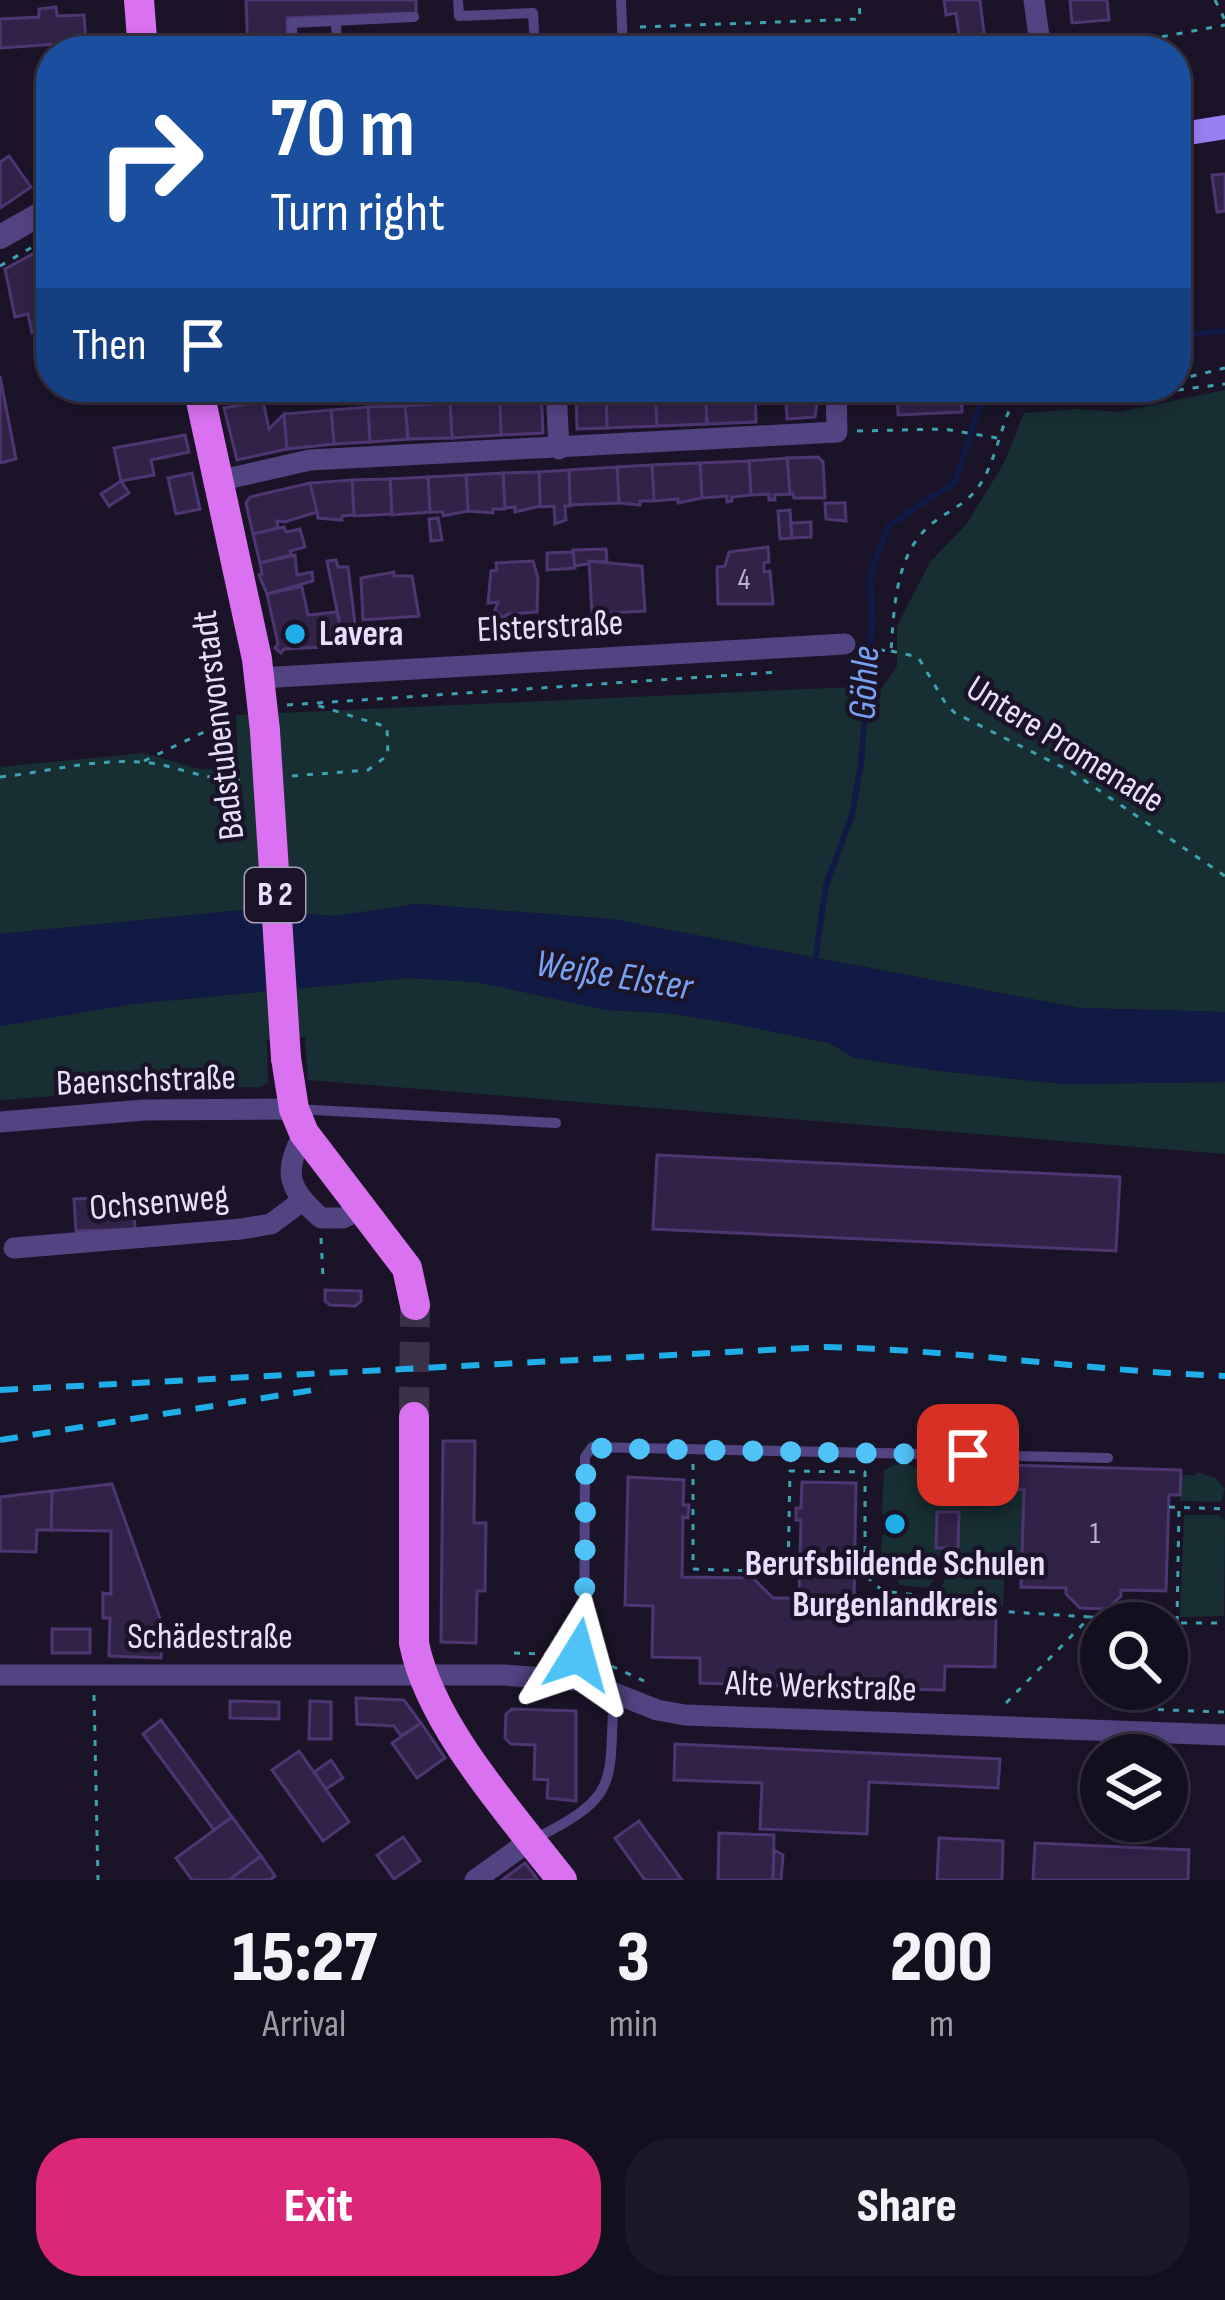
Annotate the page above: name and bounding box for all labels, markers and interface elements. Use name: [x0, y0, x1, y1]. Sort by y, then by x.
text: 70 m: [270, 79, 415, 180]
icon: right: [72, 84, 228, 240]
text: Turn right: [270, 181, 445, 246]
icon: arrive: [170, 312, 236, 378]
text: Then: [72, 318, 146, 373]
house number: 4: [738, 562, 750, 598]
street label: Elsterstraße: [476, 602, 624, 652]
street label: Badstubenvorstadt: [184, 608, 254, 842]
place label: Lavera: [319, 613, 403, 656]
marker: Lavera: [282, 621, 308, 647]
water label: Göhle: [840, 645, 890, 721]
street label: Untere Promenade: [958, 667, 1172, 823]
road number: B 2: [245, 868, 305, 922]
water label: Weiße Elster: [532, 940, 698, 1012]
street label: Baenschstraße: [55, 1056, 237, 1106]
street label: Ochsenweg: [88, 1176, 230, 1230]
pin: [917, 1404, 1019, 1506]
icon: arrive: [935, 1422, 1001, 1488]
marker: Berufsbildende Schulen Burgenlandkreis: [882, 1511, 908, 1537]
house number: 1: [1090, 1516, 1101, 1552]
place label: Berufsbildende Schulen Burgenlandkreis: [745, 1543, 1045, 1627]
position arrow: [515, 1592, 641, 1718]
map controls: [1080, 1602, 1188, 1842]
button: search: [1080, 1602, 1188, 1710]
street label: Schädestraße: [127, 1616, 293, 1659]
street label: Alte Werkstraße: [724, 1662, 917, 1712]
button: layers: [1080, 1734, 1188, 1842]
text: 15:27: [232, 1915, 377, 2002]
text: 3: [617, 1915, 650, 2002]
text: 200: [890, 1915, 993, 2002]
text: Arrival: [263, 2001, 346, 2048]
text: min: [609, 2001, 658, 2048]
text: m: [929, 2001, 954, 2048]
button: Exit: [36, 2138, 601, 2276]
button: Share: [625, 2138, 1189, 2276]

